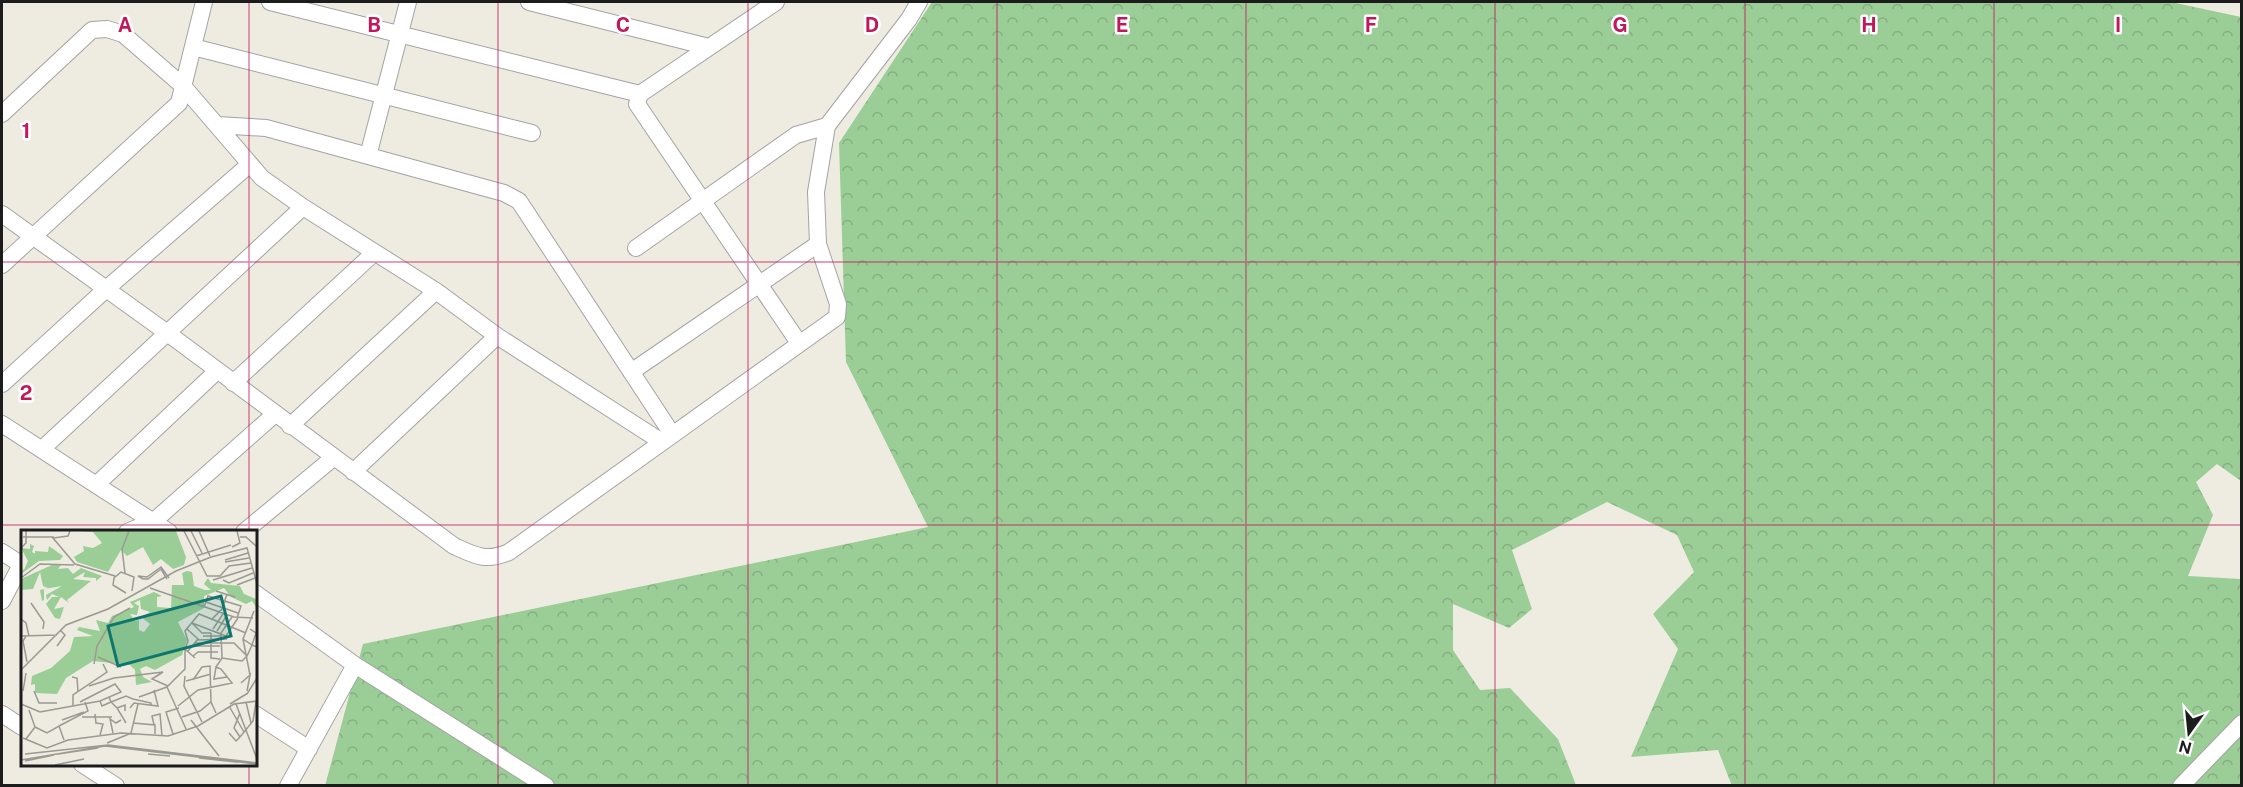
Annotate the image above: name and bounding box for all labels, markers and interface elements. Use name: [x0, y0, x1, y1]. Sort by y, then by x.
text: A: [118, 13, 132, 37]
text: B: [367, 13, 381, 37]
text: C: [616, 13, 630, 37]
text: D: [865, 13, 879, 37]
text: E: [1116, 13, 1128, 37]
text: F: [1365, 13, 1377, 37]
text: G: [1612, 13, 1628, 37]
text: H: [1861, 13, 1877, 37]
text: I: [2115, 13, 2121, 37]
text: 1: [22, 119, 30, 143]
text: 2: [20, 381, 32, 405]
inset map: [21, 530, 256, 766]
north arrow: [2159, 703, 2219, 763]
text: N: [2177, 736, 2194, 758]

